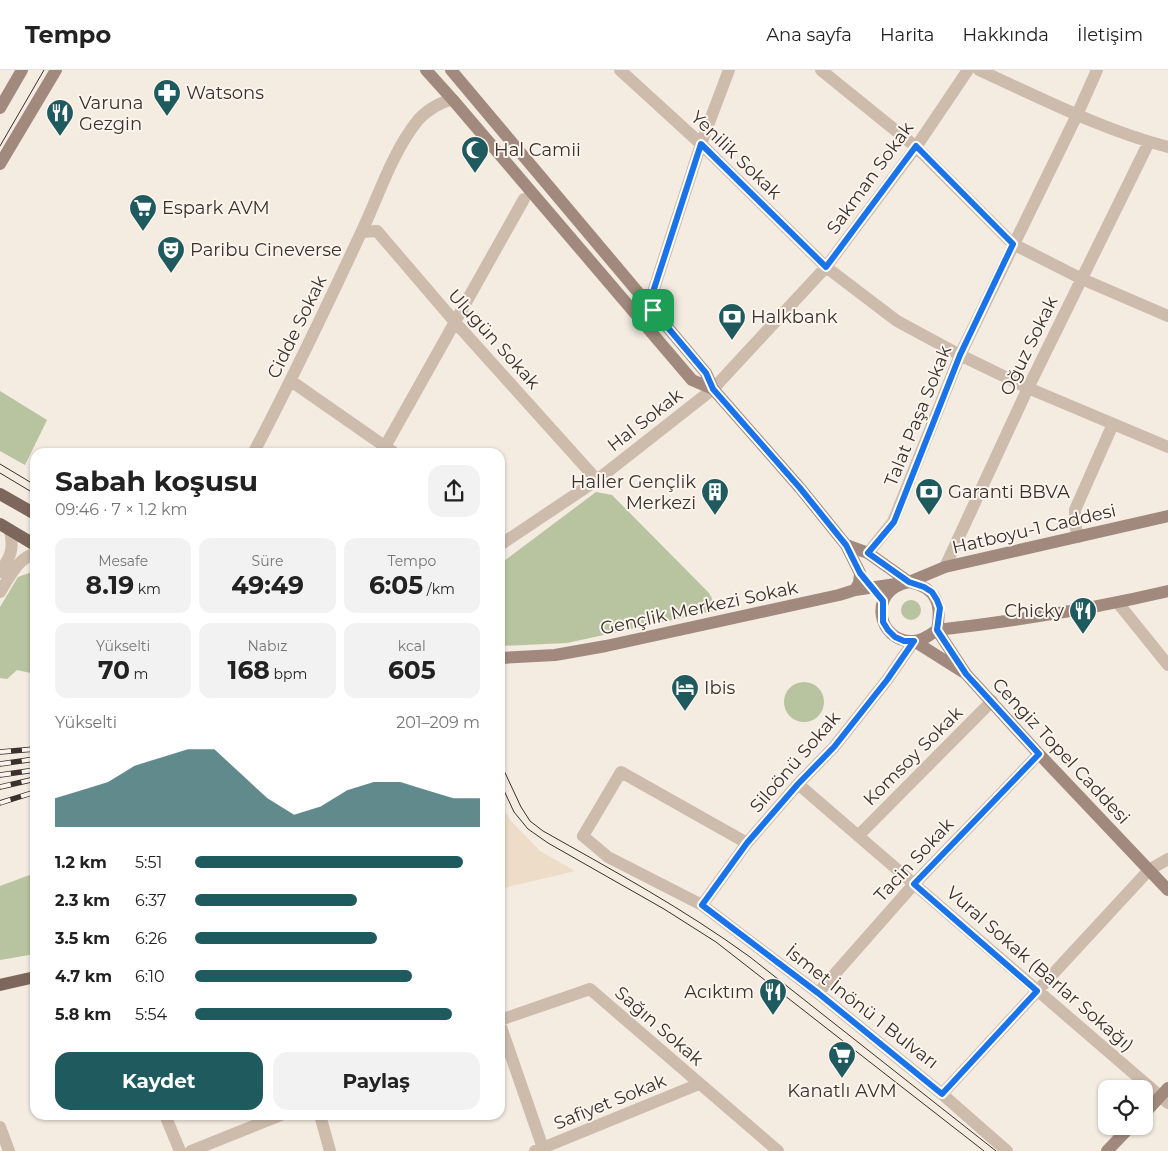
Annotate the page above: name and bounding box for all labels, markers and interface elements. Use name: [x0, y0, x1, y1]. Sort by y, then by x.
text: Tempo: [25, 20, 111, 49]
text: Ana sayfa: [766, 24, 852, 46]
text: Harita: [880, 24, 934, 46]
text: Hakkında: [962, 24, 1049, 46]
text: İletişim: [1077, 24, 1143, 46]
pharmacy icon: Watsons: [152, 78, 182, 117]
place label: Watsons: [186, 82, 264, 104]
place label: Varuna Gezgin: [79, 92, 143, 135]
restaurant icon: Varuna Gezgin: [45, 98, 75, 137]
street label: Yenilik Sokak: [686, 106, 786, 204]
street label: Sakman Sokak: [822, 117, 918, 238]
mosque icon: Hal Camii: [460, 135, 490, 174]
place label: Hal Camii: [494, 139, 581, 161]
supermarket icon: Espark AVM: [128, 193, 158, 232]
place label: Espark AVM: [162, 197, 270, 219]
theatre icon: Paribu Cineverse: [156, 235, 186, 274]
place label: Paribu Cineverse: [190, 239, 342, 261]
street label: Cidde Sokak: [263, 272, 332, 382]
street label: Ulugün Sokak: [443, 285, 545, 394]
pin: [632, 289, 674, 331]
street label: Oğuz Sokak: [995, 293, 1063, 399]
icon: arrive: [639, 296, 667, 324]
bank icon: Halkbank: [717, 302, 747, 341]
place label: Halkbank: [751, 306, 838, 328]
street label: Talat Paşa Sokak: [880, 342, 956, 489]
street label: Hal Sokak: [603, 384, 687, 456]
text: Sabah koşusu: [55, 464, 258, 498]
button: share: [428, 465, 480, 517]
place label: Haller Gençlik Merkezi: [571, 471, 696, 514]
building icon: Haller Gençlik Merkezi: [700, 477, 730, 516]
bank icon: Garanti BBVA: [914, 477, 944, 516]
place label: Garanti BBVA: [948, 481, 1070, 503]
street label: Hatboyu-1 Caddesi: [950, 499, 1118, 559]
text: 09:46 · 7 × 1.2 km: [55, 500, 188, 519]
text: Mesafe: [98, 552, 148, 570]
text: Süre: [252, 552, 283, 570]
text: Tempo: [387, 552, 436, 570]
text: 8.19: [85, 570, 134, 600]
text: 49:49: [231, 570, 304, 600]
text: 6:05: [369, 570, 423, 600]
street label: Gençlik Merkezi Sokak: [598, 576, 800, 640]
text: km: [134, 580, 161, 598]
text: /km: [423, 580, 455, 598]
restaurant icon: Chicky: [1068, 596, 1098, 635]
place label: Chicky: [1004, 600, 1064, 622]
text: Yükselti: [96, 637, 150, 655]
text: Nabız: [247, 637, 288, 655]
text: kcal: [398, 637, 426, 655]
text: 70: [98, 655, 130, 685]
text: 168: [228, 655, 270, 685]
text: 605: [388, 655, 436, 685]
text: m: [130, 665, 148, 683]
text: bpm: [270, 665, 307, 683]
hotel icon: Ibis: [670, 673, 700, 712]
street label: Cengiz Topel Caddesi: [988, 673, 1134, 829]
place label: Ibis: [704, 677, 735, 699]
street label: Komsoy Sokak: [859, 702, 967, 810]
street label: Siloönü Sokak: [745, 707, 845, 817]
text: Yükselti: [55, 713, 117, 732]
text: 201–209 m: [396, 713, 480, 732]
street label: Tacin Sokak: [870, 813, 959, 906]
text: 1.2 km: [55, 853, 107, 872]
text: 5:51: [135, 853, 162, 872]
street label: Vural Sokak (Barlar Sokağı): [942, 882, 1138, 1056]
text: 2.3 km: [55, 891, 110, 910]
text: 6:37: [135, 891, 166, 910]
text: 3.5 km: [55, 929, 110, 948]
text: 6:26: [135, 929, 167, 948]
street label: İsmet İnönü 1 Bulvarı: [781, 941, 943, 1073]
text: 4.7 km: [55, 967, 112, 986]
text: 6:10: [135, 967, 165, 986]
restaurant icon: Acıktım: [758, 977, 788, 1016]
place label: Acıktım: [684, 981, 754, 1003]
street label: Sağın Sokak: [610, 982, 708, 1071]
text: 5.8 km: [55, 1005, 111, 1024]
text: 5:54: [135, 1005, 167, 1024]
supermarket icon: Kanatlı AVM: [827, 1040, 857, 1079]
button: Kaydet: [55, 1052, 263, 1110]
button: Paylaş: [273, 1052, 480, 1110]
street label: Safiyet Sokak: [551, 1069, 670, 1135]
place label: Kanatlı AVM: [787, 1080, 897, 1102]
map controls: [1098, 1080, 1153, 1135]
button: locate: [1098, 1080, 1153, 1135]

